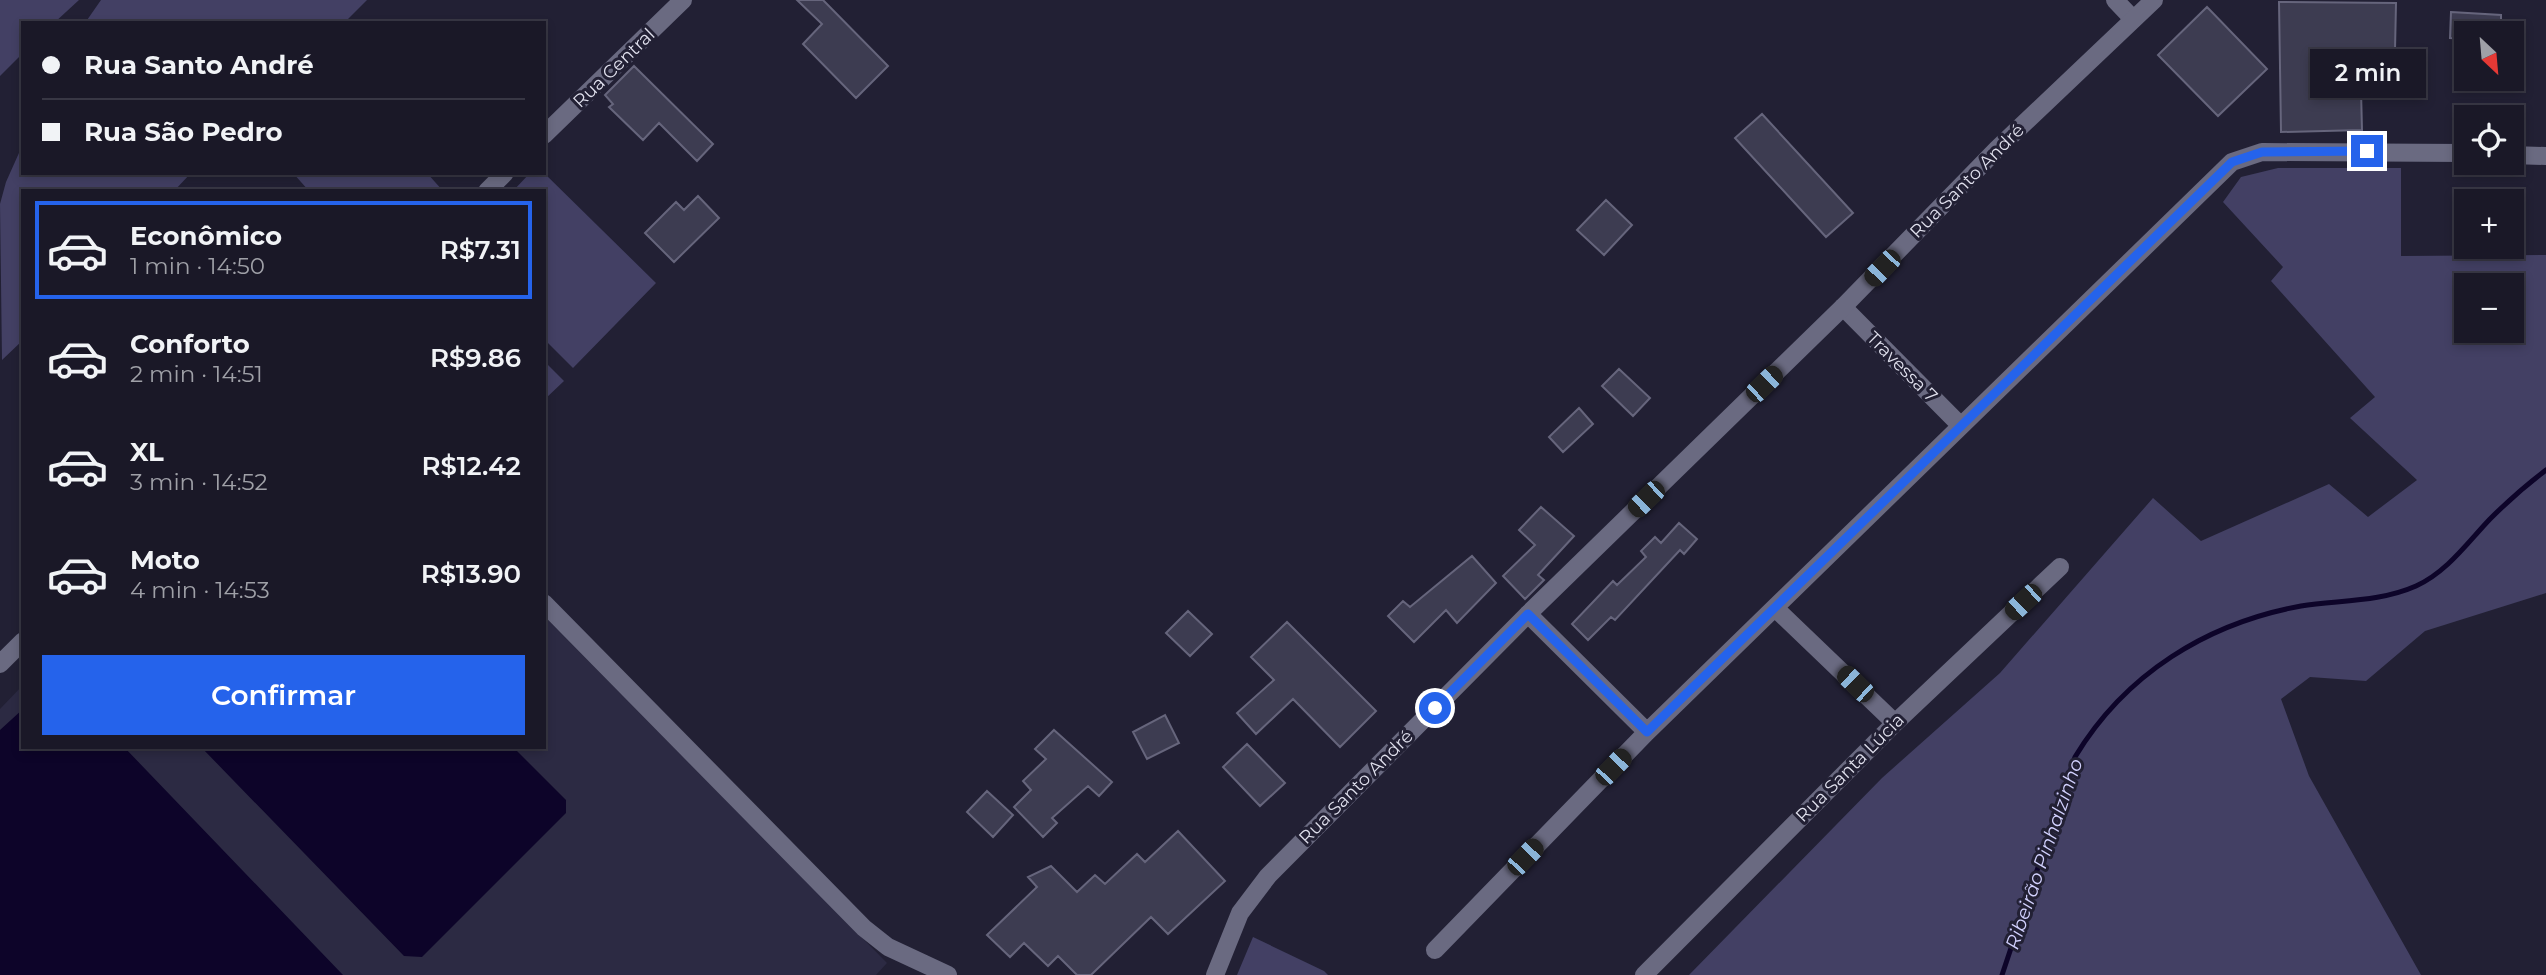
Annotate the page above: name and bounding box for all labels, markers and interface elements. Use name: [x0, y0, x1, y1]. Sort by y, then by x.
north arrow: [2454, 21, 2524, 91]
map controls: [2454, 21, 2524, 343]
street label: Rua Central: [569, 24, 659, 112]
text: Rua Santo André: [84, 49, 314, 81]
callout: 2 min: [2309, 50, 2425, 99]
text: 2 min: [2335, 59, 2401, 87]
button: locate: [2454, 105, 2524, 175]
text: Rua São Pedro: [84, 116, 283, 148]
street label: Rua Santo André: [1905, 119, 2029, 243]
route end: [2351, 135, 2383, 167]
button: +: [2454, 189, 2524, 259]
icon: car: [46, 219, 109, 282]
text: Econômico: [130, 220, 282, 252]
text: R$7.31: [440, 234, 521, 266]
car: [1860, 246, 1905, 290]
text: 1 min · 14:50: [130, 252, 265, 280]
button: −: [2454, 273, 2524, 343]
icon: car: [46, 327, 109, 390]
street label: Travessa 7: [1862, 327, 1942, 407]
text: Conforto: [130, 328, 250, 360]
text: R$9.86: [430, 342, 521, 374]
text: 2 min · 14:51: [130, 360, 263, 388]
car: [1742, 362, 1787, 406]
icon: car: [46, 435, 109, 498]
text: XL: [130, 436, 164, 468]
text: R$12.42: [422, 450, 521, 482]
text: 3 min · 14:52: [130, 468, 267, 496]
car: [1624, 477, 1669, 521]
icon: car: [46, 543, 109, 606]
text: Moto: [130, 544, 200, 576]
text: R$13.90: [421, 558, 521, 590]
text: 4 min · 14:53: [130, 576, 270, 604]
car: [2001, 580, 2046, 624]
button: Confirmar: [42, 655, 525, 735]
car: [1833, 662, 1878, 706]
route start: [1419, 692, 1451, 724]
street label: Rua Santa Lúcia: [1791, 709, 1909, 827]
street label: Rua Santo André: [1294, 725, 1418, 849]
car: [1591, 745, 1636, 789]
water label: Ribeirão Pinhalzinho: [2001, 755, 2088, 952]
car: [1503, 835, 1548, 879]

